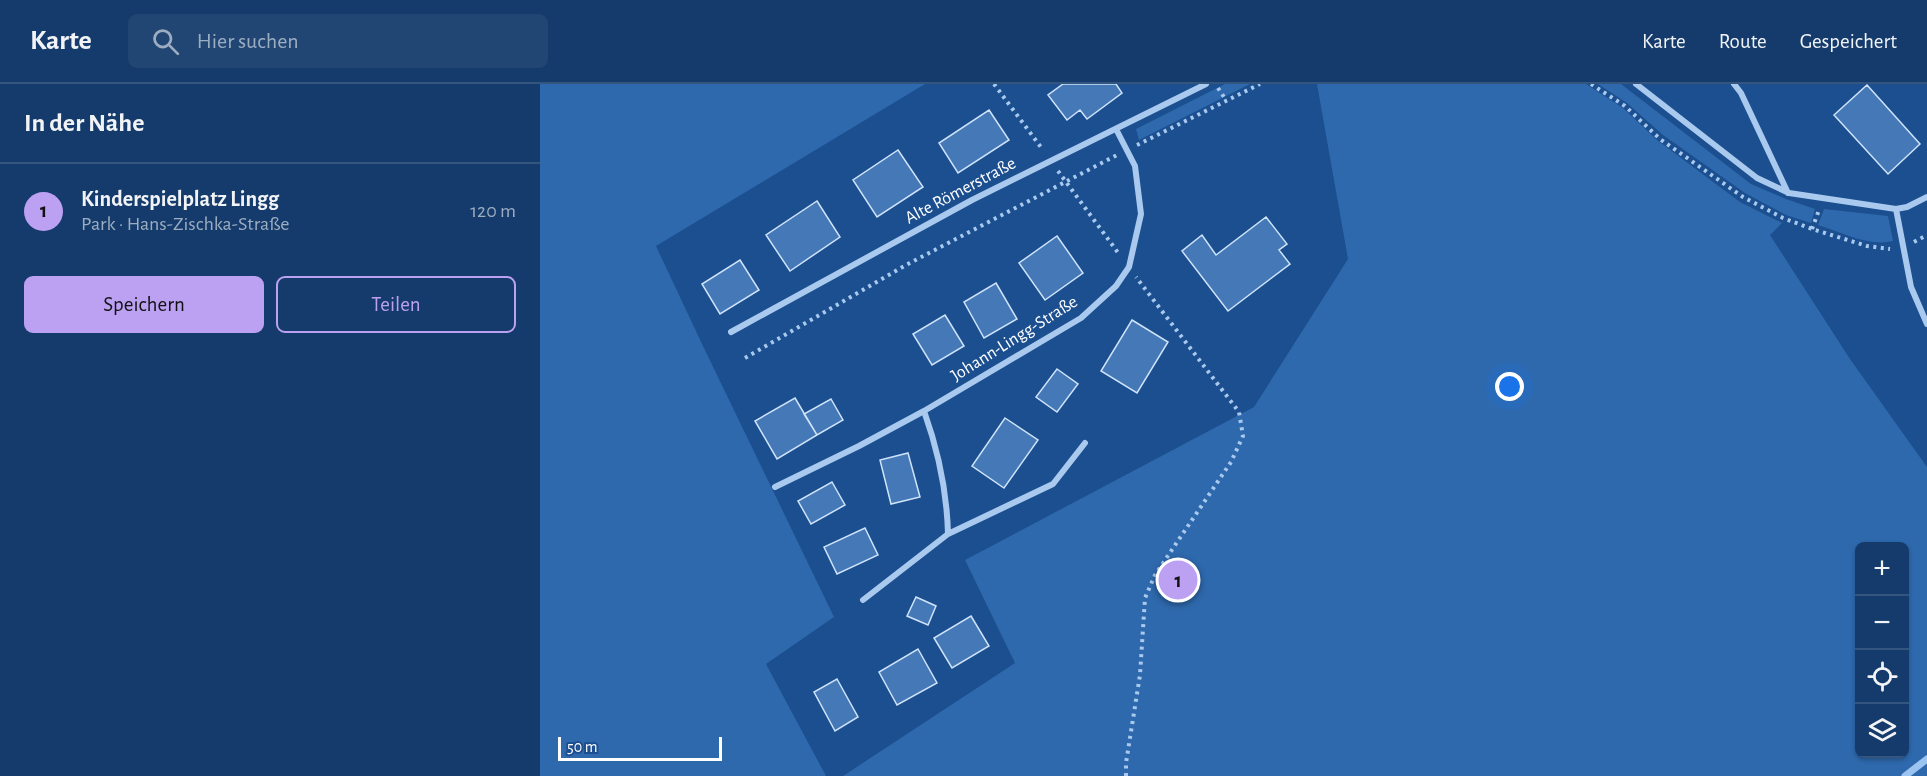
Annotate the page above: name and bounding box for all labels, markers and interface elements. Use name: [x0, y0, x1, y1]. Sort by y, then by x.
search box: [128, 14, 548, 68]
icon: search: [149, 25, 182, 58]
text: Karte: [30, 27, 92, 55]
text: Hier suchen: [197, 30, 299, 52]
text: Karte: [1642, 31, 1686, 52]
text: Route: [1719, 31, 1767, 52]
text: Gespeichert: [1800, 31, 1897, 52]
text: In der Nähe: [24, 110, 144, 136]
street label: Alte Römerstraße: [902, 154, 1019, 228]
text: Kinderspielplatz Lingg: [81, 188, 279, 210]
text: 1: [40, 201, 47, 221]
text: 120 m: [470, 201, 516, 221]
text: Park · Hans-Zischka-Straße: [81, 214, 290, 234]
button: Speichern: [24, 276, 264, 333]
button: Teilen: [276, 276, 516, 333]
street label: Johann-Lingg-Straße: [948, 293, 1081, 385]
your location: [1495, 372, 1524, 401]
map controls: [1855, 542, 1909, 758]
button: +: [1855, 542, 1909, 596]
pin: 1: [1158, 558, 1198, 602]
button: −: [1855, 596, 1909, 650]
button: locate: [1855, 650, 1909, 704]
button: layers: [1855, 704, 1909, 758]
scale bar: [558, 734, 722, 762]
text: 50 m: [567, 739, 598, 755]

